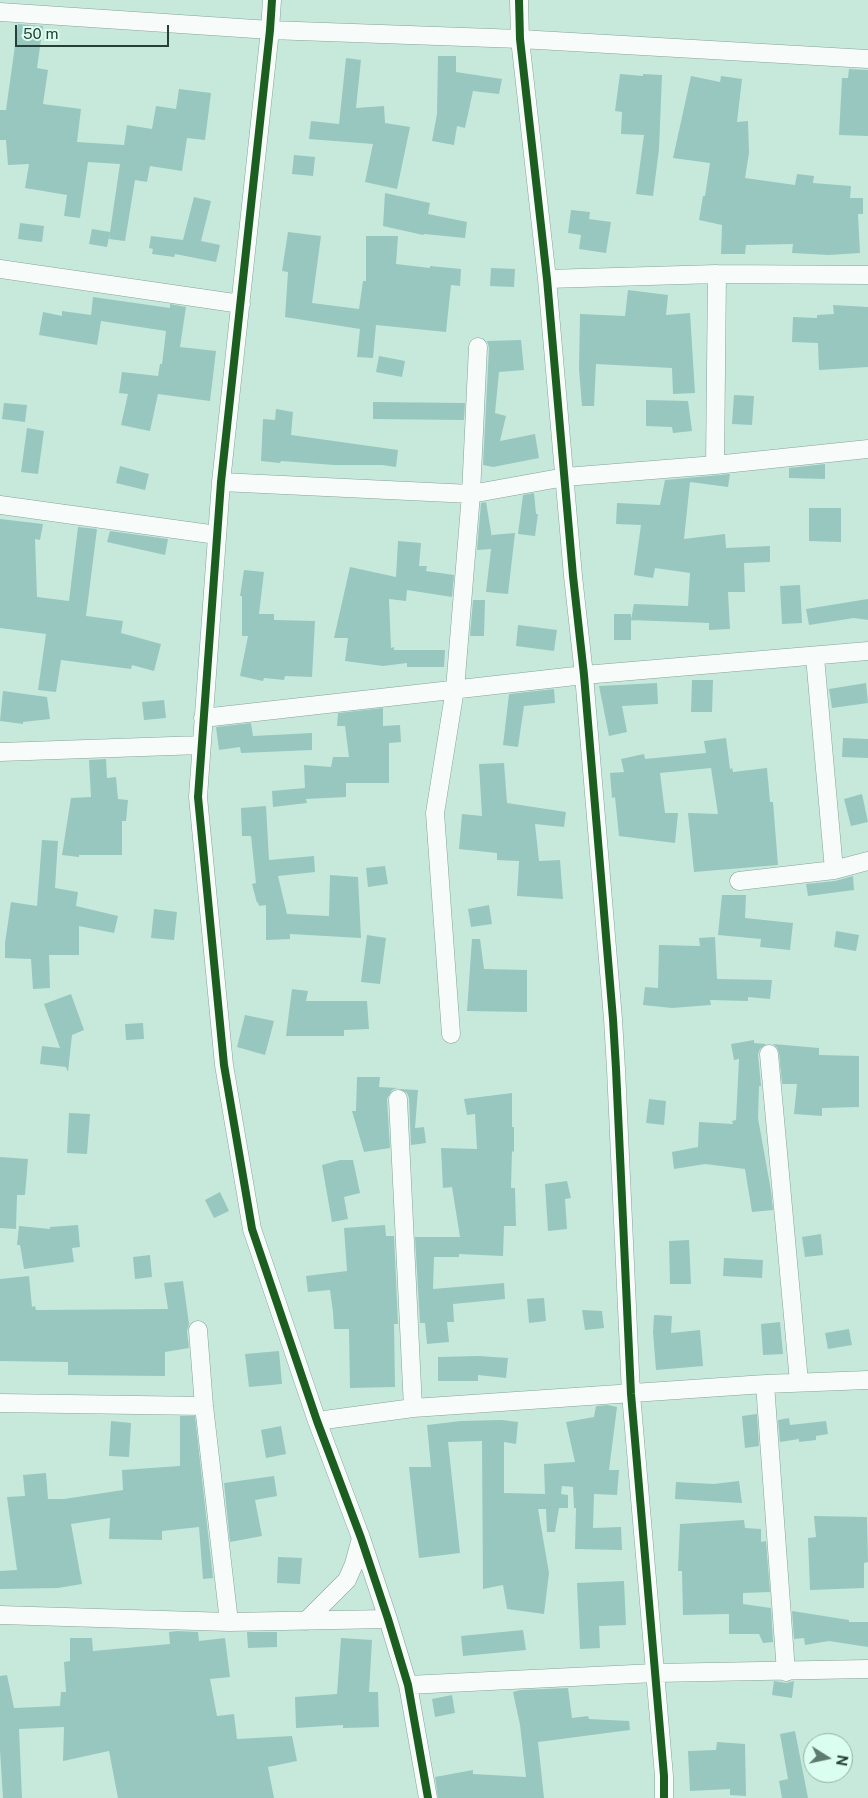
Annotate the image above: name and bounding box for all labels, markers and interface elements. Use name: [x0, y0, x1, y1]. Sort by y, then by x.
scale bar: [18, 15, 171, 47]
text: 50 m: [23, 25, 58, 42]
north arrow: [803, 1733, 853, 1783]
text: N: [833, 1754, 851, 1767]

